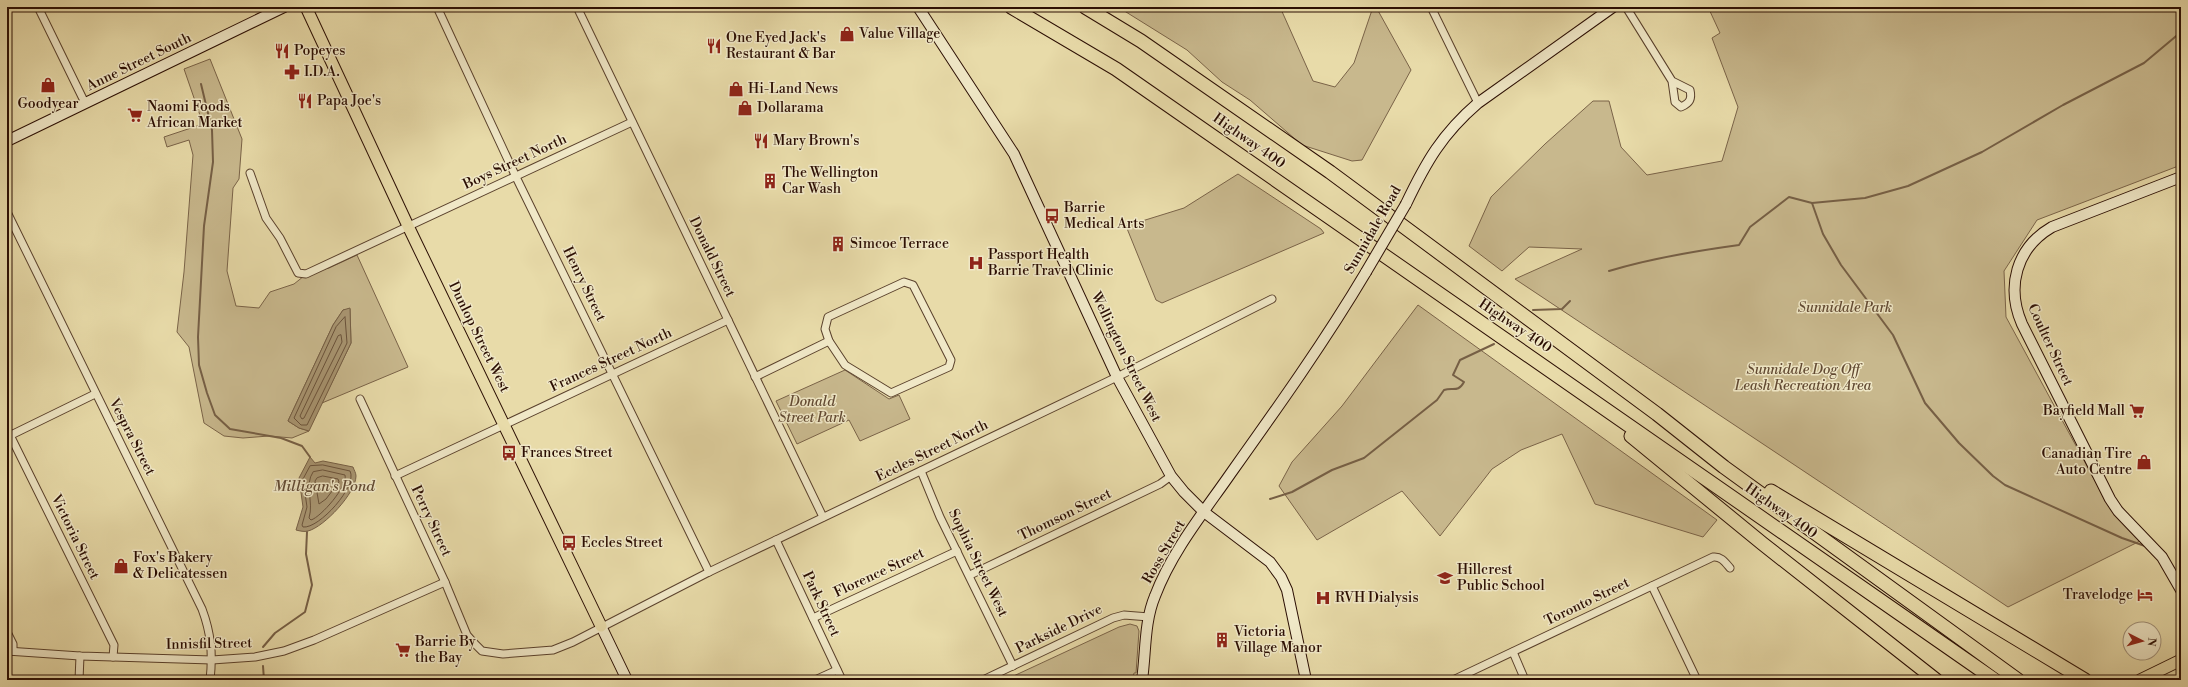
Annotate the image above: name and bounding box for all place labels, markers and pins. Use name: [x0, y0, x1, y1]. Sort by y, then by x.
shop icon: Value Village: [838, 25, 856, 43]
place label: Value Village: [858, 25, 940, 43]
place label: One Eyed Jack's Restaurant & Bar: [726, 29, 835, 63]
restaurant icon: One Eyed Jack's Restaurant & Bar: [705, 37, 723, 55]
restaurant icon: Popeyes: [273, 42, 291, 60]
place label: Popeyes: [294, 42, 345, 60]
pharmacy icon: I.D.A.: [283, 63, 301, 81]
place label: I.D.A.: [304, 63, 340, 81]
shop icon: Goodyear: [39, 76, 57, 94]
shop icon: Hi-Land News: [727, 80, 745, 98]
place label: Hi-Land News: [748, 80, 838, 98]
restaurant icon: Papa Joe's: [296, 92, 314, 110]
place label: Papa Joe's: [317, 92, 381, 110]
place label: Goodyear: [18, 95, 78, 113]
place label: Naomi Foods African Market: [146, 98, 243, 132]
shop icon: Dollarama: [736, 99, 754, 117]
place label: Dollarama: [757, 99, 824, 117]
supermarket icon: Naomi Foods African Market: [126, 106, 144, 124]
restaurant icon: Mary Brown's: [752, 132, 770, 150]
place label: Mary Brown's: [773, 132, 859, 150]
place label: The Wellington Car Wash: [782, 164, 879, 198]
building icon: The Wellington Car Wash: [761, 172, 779, 190]
place label: Barrie Medical Arts: [1063, 199, 1144, 233]
bus stop icon: Barrie Medical Arts: [1043, 207, 1061, 225]
building icon: Simcoe Terrace: [829, 235, 847, 253]
place label: Simcoe Terrace: [850, 235, 949, 253]
place label: Passport Health Barrie Travel Clinic: [987, 246, 1114, 280]
hospital icon: Passport Health Barrie Travel Clinic: [967, 254, 985, 272]
place label: Bayfield Mall: [2042, 402, 2125, 420]
supermarket icon: Bayfield Mall: [2128, 402, 2146, 420]
bus stop icon: Frances Street: [500, 444, 518, 462]
place label: Frances Street: [521, 444, 613, 462]
place label: Canadian Tire Auto Centre: [2042, 445, 2132, 479]
shop icon: Canadian Tire Auto Centre: [2135, 453, 2153, 471]
bus stop icon: Eccles Street: [560, 534, 578, 552]
place label: Eccles Street: [581, 534, 663, 552]
place label: Fox's Bakery & Delicatessen: [133, 549, 228, 583]
shop icon: Fox's Bakery & Delicatessen: [112, 557, 130, 575]
place label: Hillcrest Public School: [1457, 561, 1545, 595]
school or university icon: Hillcrest Public School: [1436, 569, 1454, 587]
place label: Travelodge: [2063, 586, 2133, 604]
hotel icon: Travelodge: [2136, 586, 2154, 604]
hospital icon: RVH Dialysis: [1314, 589, 1332, 607]
place label: RVH Dialysis: [1335, 589, 1419, 607]
place label: Victoria Village Manor: [1233, 623, 1322, 657]
building icon: Victoria Village Manor: [1213, 631, 1231, 649]
place label: Barrie By the Bay: [414, 633, 476, 667]
supermarket icon: Barrie By the Bay: [394, 641, 412, 659]

